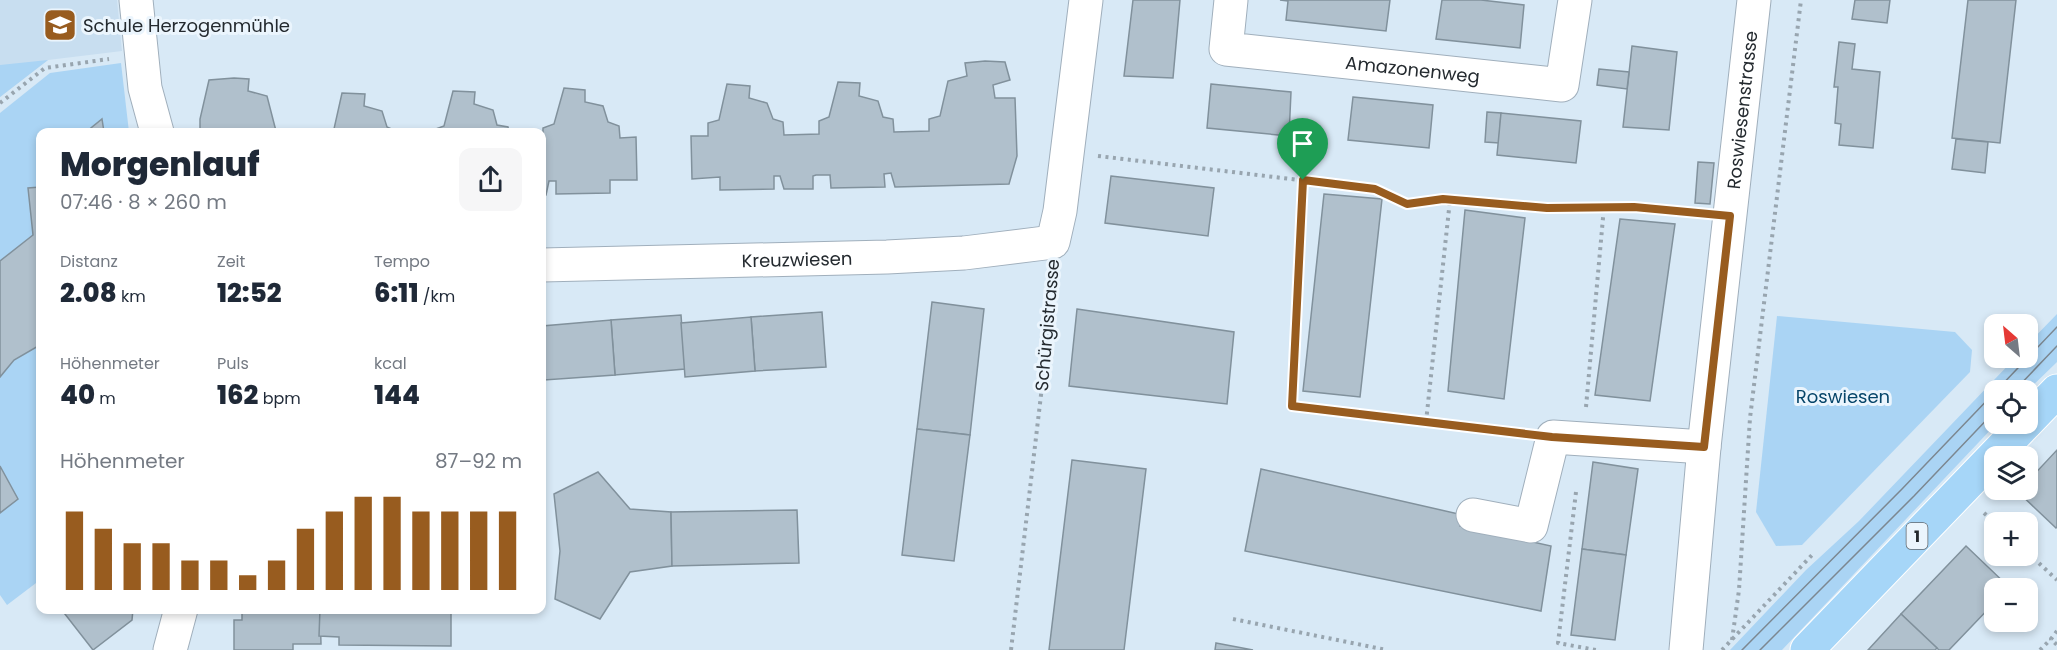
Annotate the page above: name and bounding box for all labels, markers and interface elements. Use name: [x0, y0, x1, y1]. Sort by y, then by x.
school or university icon: Schule Herzogenmühle: [42, 7, 78, 43]
place label: Schule Herzogenmühle: [83, 13, 290, 38]
street label: Roswiesenstrasse: [1720, 29, 1763, 190]
street label: Amazonenweg: [1344, 49, 1481, 89]
pin: [1277, 118, 1328, 180]
icon: arrive: [1286, 127, 1319, 160]
text: Morgenlauf: [60, 141, 260, 188]
button: share: [459, 148, 522, 211]
text: 07:46 · 8 × 260 m: [60, 188, 227, 216]
street label: Kreuzwiesen: [741, 245, 853, 273]
text: Distanz: [60, 250, 118, 273]
text: Zeit: [217, 250, 245, 273]
text: Tempo: [374, 250, 430, 273]
street label: Schürgistrasse: [1029, 258, 1065, 392]
text: 2.08: [60, 275, 117, 311]
text: 12:52: [217, 275, 282, 311]
text: 6:11: [374, 275, 419, 311]
text: km: [117, 285, 146, 308]
text: /km: [419, 285, 455, 308]
north arrow: [1984, 314, 2038, 368]
map controls: [1984, 314, 2038, 632]
text: Höhenmeter: [60, 352, 160, 375]
text: Puls: [217, 352, 249, 375]
text: kcal: [374, 352, 407, 375]
text: 40: [60, 377, 95, 413]
text: 162: [217, 377, 258, 413]
text: 144: [374, 377, 420, 413]
button: locate: [1984, 380, 2038, 434]
park label: Roswiesen: [1796, 384, 1890, 409]
text: m: [95, 387, 116, 410]
text: bpm: [258, 387, 301, 410]
button: layers: [1984, 446, 2038, 500]
text: Höhenmeter: [60, 447, 185, 475]
text: 87–92 m: [435, 447, 522, 475]
button: +: [1984, 512, 2038, 566]
road number: 1: [1906, 523, 1928, 549]
button: −: [1984, 578, 2038, 632]

